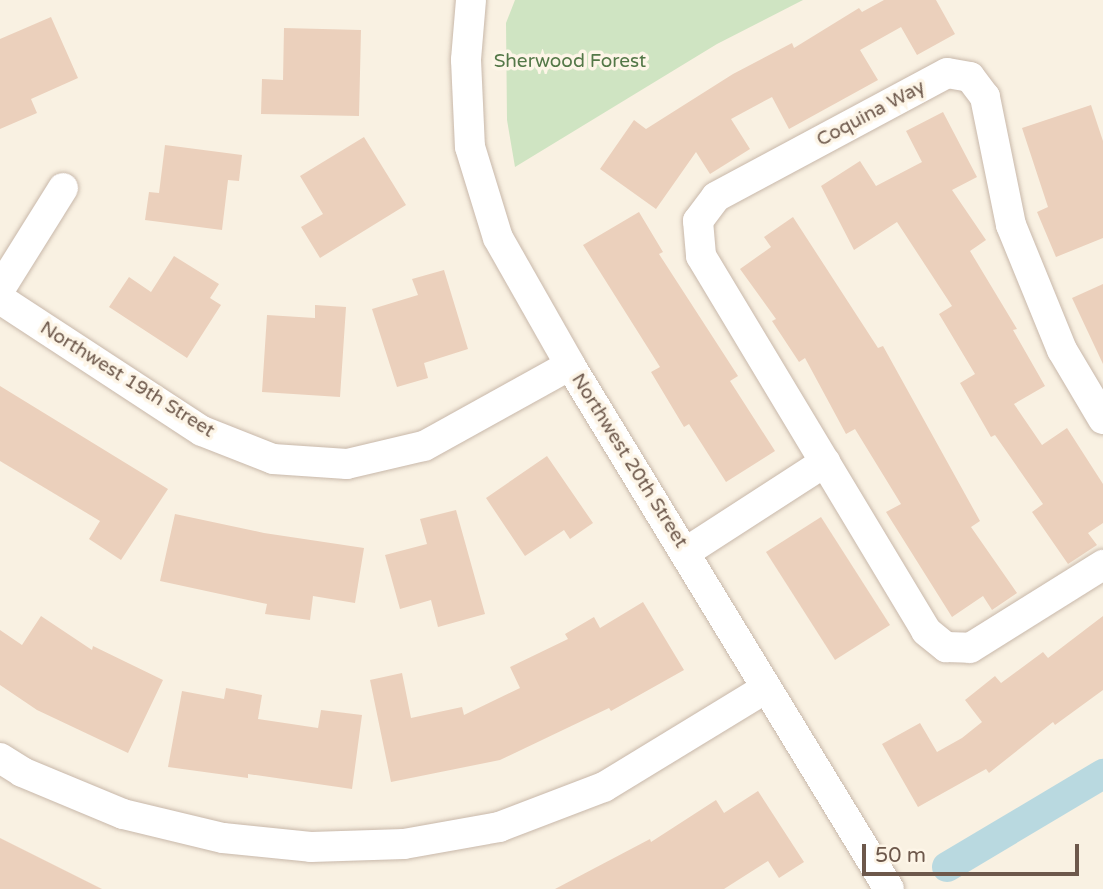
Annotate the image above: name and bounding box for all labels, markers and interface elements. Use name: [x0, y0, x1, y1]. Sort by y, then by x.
park label: Sherwood Forest: [494, 51, 646, 73]
street label: Coquina Way: [813, 76, 929, 152]
street label: Northwest 19th Street: [36, 317, 218, 443]
street label: Northwest 20th Street: [566, 370, 692, 552]
scale bar: [865, 830, 1082, 874]
text: 50 m: [875, 843, 926, 868]

